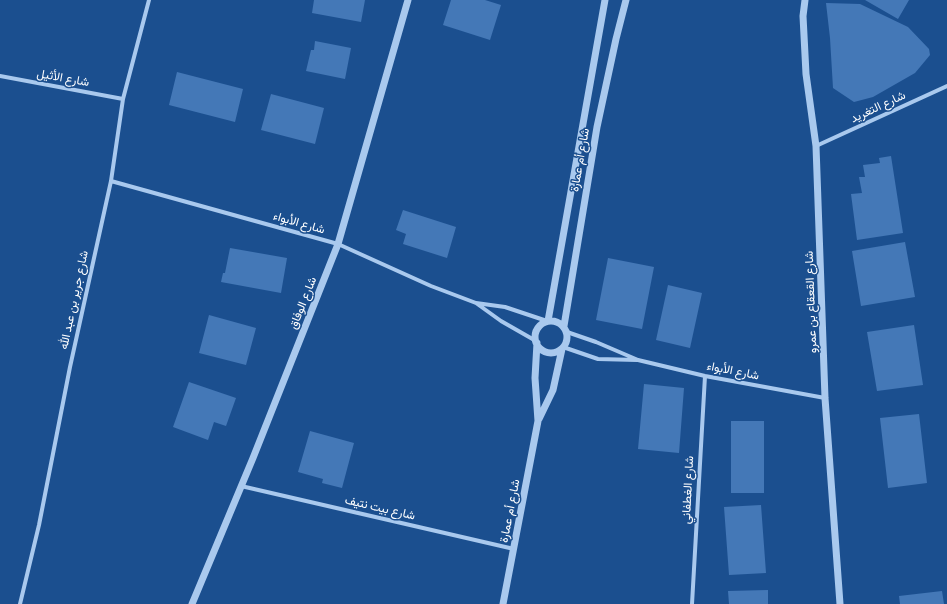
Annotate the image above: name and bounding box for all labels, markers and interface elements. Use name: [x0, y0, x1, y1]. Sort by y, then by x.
street label: شارع الأثيل: [36, 66, 90, 90]
street label: شارع التغريد: [848, 88, 908, 126]
street label: شارع أم عمارة: [567, 127, 593, 193]
street label: شارع الأبواء: [272, 209, 326, 237]
street label: شارع جرير بن عبد الله: [57, 249, 91, 351]
street label: شارع القعقاع بن عمرو: [802, 251, 820, 353]
street label: شارع الوفاق: [286, 275, 320, 331]
street label: شارع الأبواء: [706, 359, 760, 383]
street label: شارع الغطفاني: [679, 455, 697, 525]
street label: شارع أم عمارة: [497, 478, 523, 544]
street label: شارع بيت نتيف: [343, 493, 417, 523]

